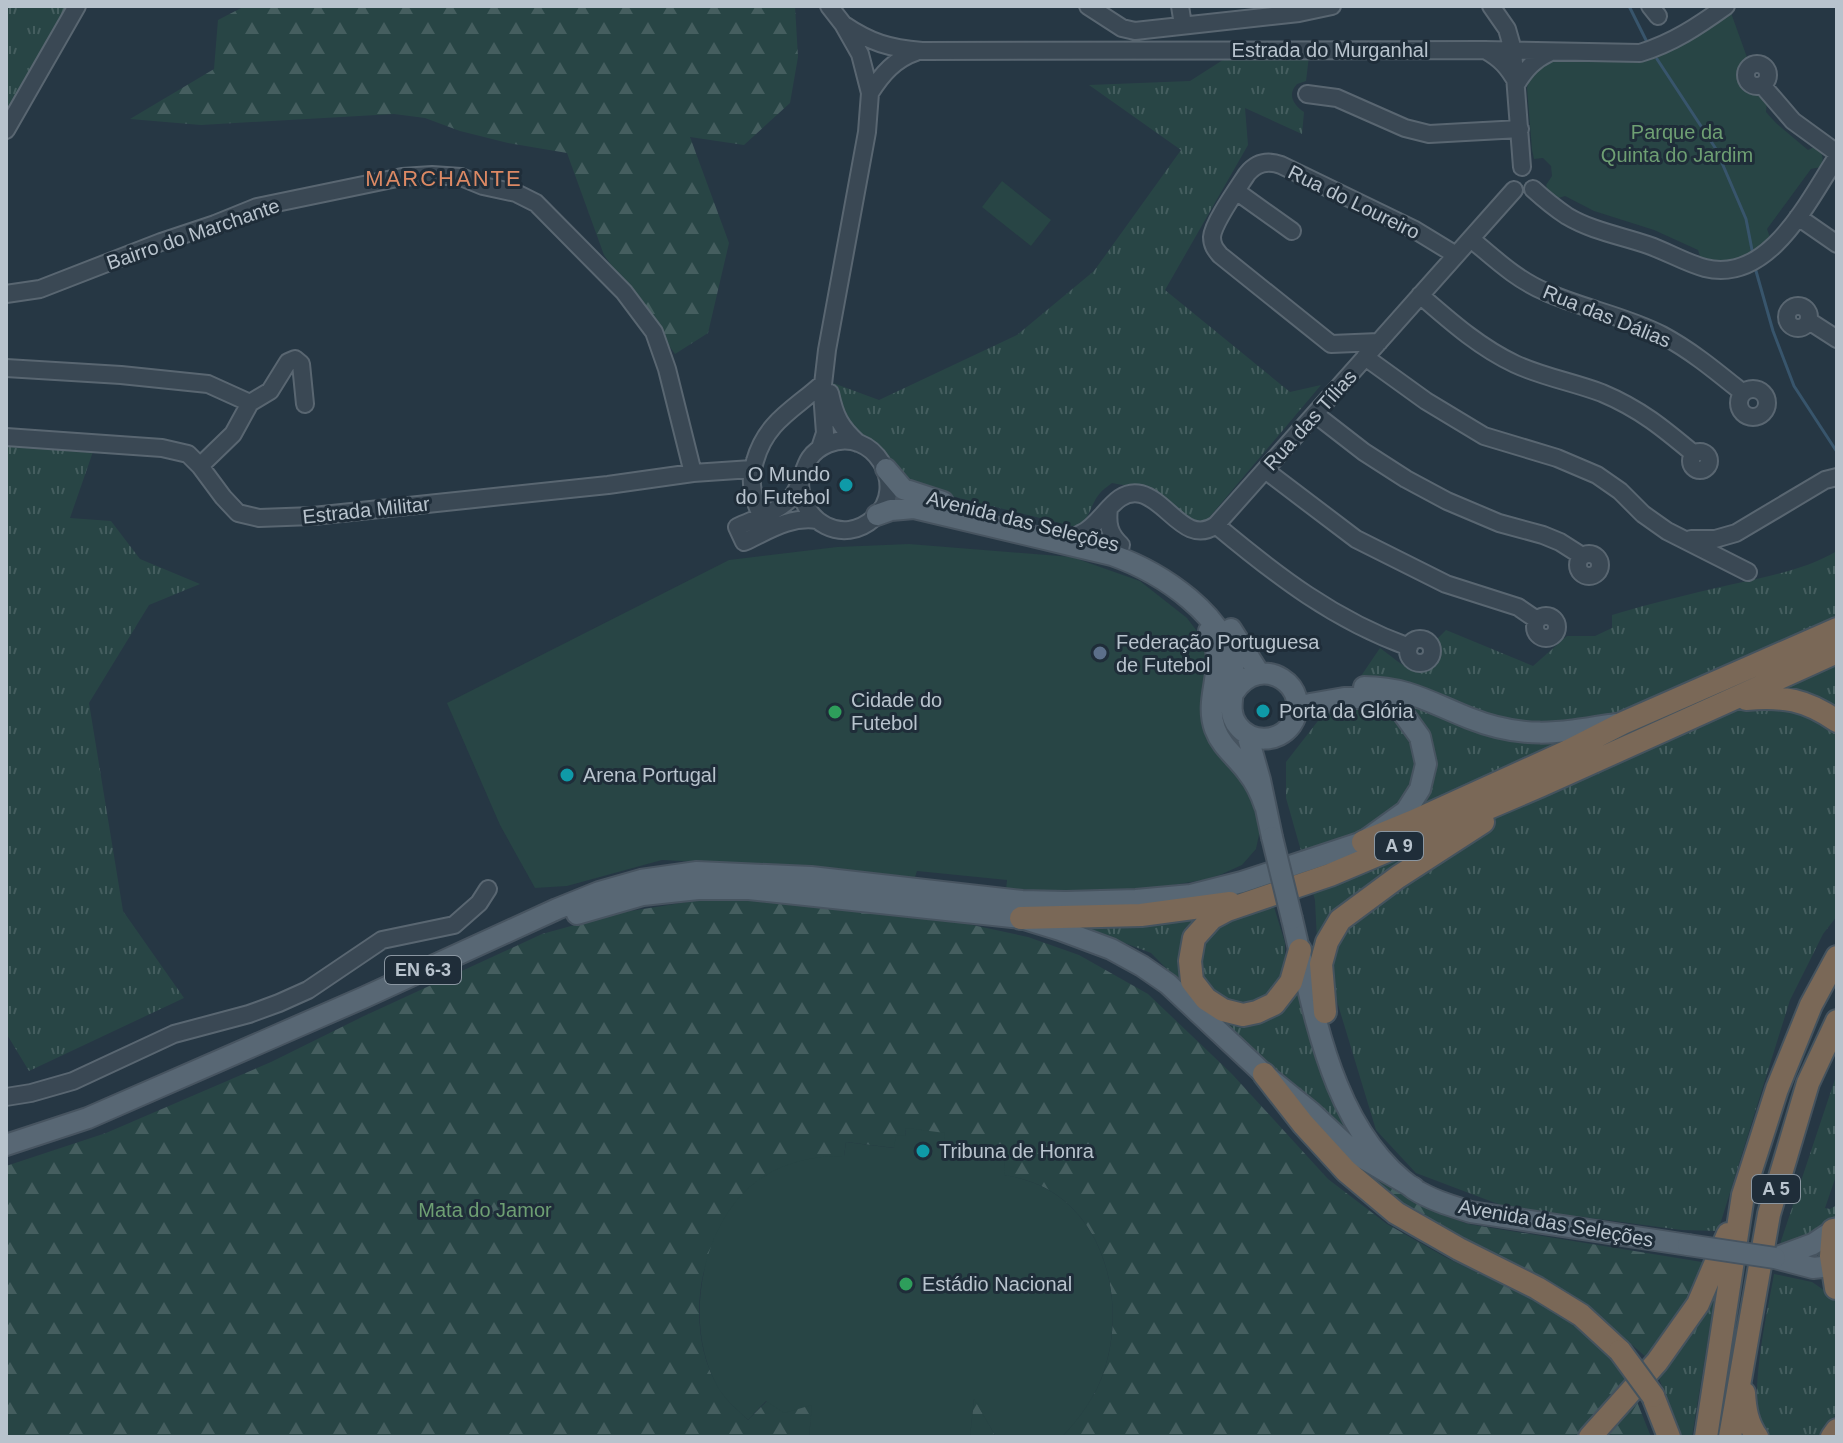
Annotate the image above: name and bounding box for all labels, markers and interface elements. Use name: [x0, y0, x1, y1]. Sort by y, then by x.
street label: Estrada do Murganhal: [1232, 39, 1428, 61]
park label: Parque da Quinta do Jardim: [1601, 121, 1753, 166]
street label: Rua do Loureiro: [1285, 161, 1423, 243]
district label: MARCHANTE: [365, 166, 523, 191]
street label: Bairro do Marchante: [104, 194, 282, 274]
street label: Rua das Dálias: [1540, 280, 1674, 352]
street label: Rua das Tílias: [1259, 365, 1361, 475]
place label: O Mundo do Futebol: [735, 463, 830, 508]
marker: O Mundo do Futebol: [837, 476, 855, 494]
street label: Avenida das Seleções: [924, 486, 1122, 556]
street label: Estrada Militar: [301, 492, 431, 528]
place label: Federação Portuguesa de Futebol: [1116, 631, 1320, 676]
marker: Federação Portuguesa de Futebol: [1091, 644, 1109, 662]
place label: Cidade do Futebol: [851, 689, 942, 734]
place label: Porta da Glória: [1279, 700, 1414, 722]
marker: Porta da Glória: [1254, 702, 1272, 720]
marker: Cidade do Futebol: [826, 703, 844, 721]
place label: Arena Portugal: [583, 764, 716, 786]
marker: Arena Portugal: [558, 766, 576, 784]
road number: A 9: [1375, 832, 1423, 860]
road number: EN 6-3: [385, 956, 461, 984]
place label: Tribuna de Honra: [939, 1140, 1095, 1162]
marker: Tribuna de Honra: [914, 1142, 932, 1160]
road number: A 5: [1752, 1175, 1800, 1203]
street label: Avenida das Seleções: [1457, 1195, 1655, 1251]
park label: Mata do Jamor: [418, 1199, 552, 1221]
place label: Estádio Nacional: [922, 1273, 1072, 1295]
marker: Estádio Nacional: [897, 1275, 915, 1293]

